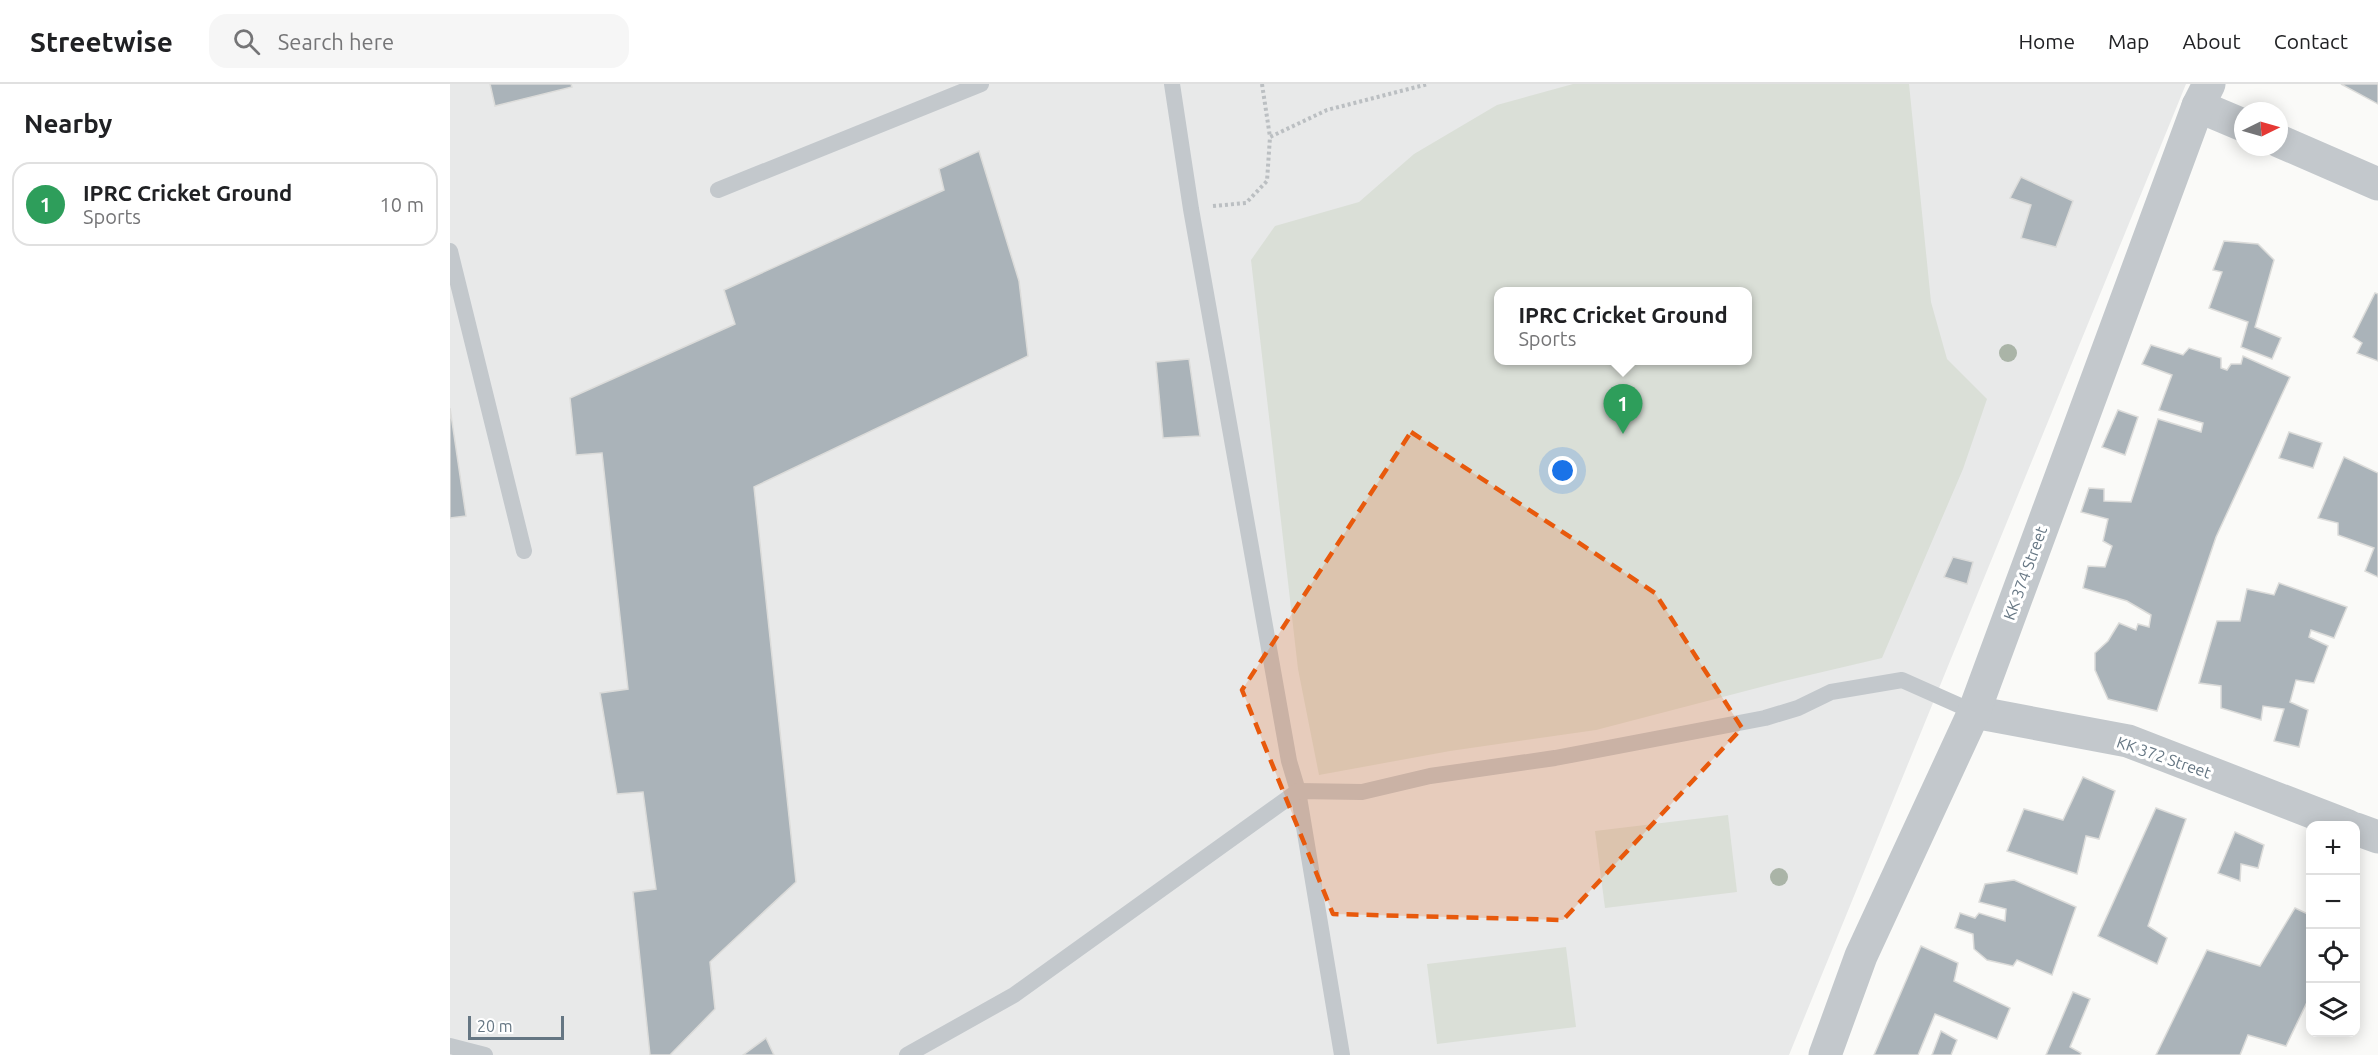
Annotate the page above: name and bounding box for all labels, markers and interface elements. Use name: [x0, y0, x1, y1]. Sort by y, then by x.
search box: [209, 14, 629, 68]
icon: search: [230, 25, 263, 58]
text: Streetwise: [30, 26, 173, 57]
text: Search here: [278, 29, 394, 54]
text: Home: [2018, 29, 2075, 53]
text: Map: [2108, 29, 2149, 53]
text: About: [2182, 29, 2241, 53]
text: Contact: [2274, 29, 2348, 53]
north arrow: [2234, 102, 2288, 156]
text: Nearby: [24, 109, 112, 138]
text: IPRC Cricket Ground: [83, 180, 292, 205]
text: 1: [40, 193, 51, 216]
text: 10 m: [380, 193, 424, 216]
text: Sports: [83, 205, 141, 228]
popup: [1494, 287, 1752, 365]
text: IPRC Cricket Ground: [1518, 302, 1728, 327]
text: Sports: [1518, 327, 1576, 350]
pin: 1: [1604, 384, 1642, 434]
your location: [1548, 456, 1577, 485]
street label: KK 374 Street: [2000, 523, 2051, 622]
street label: KK 372 Street: [2114, 732, 2214, 782]
map controls: [2306, 821, 2360, 1037]
button: +: [2306, 821, 2360, 875]
button: −: [2306, 875, 2360, 929]
button: locate: [2306, 929, 2360, 983]
button: layers: [2306, 983, 2360, 1037]
scale bar: [468, 1013, 564, 1040]
text: 20 m: [477, 1017, 513, 1035]

